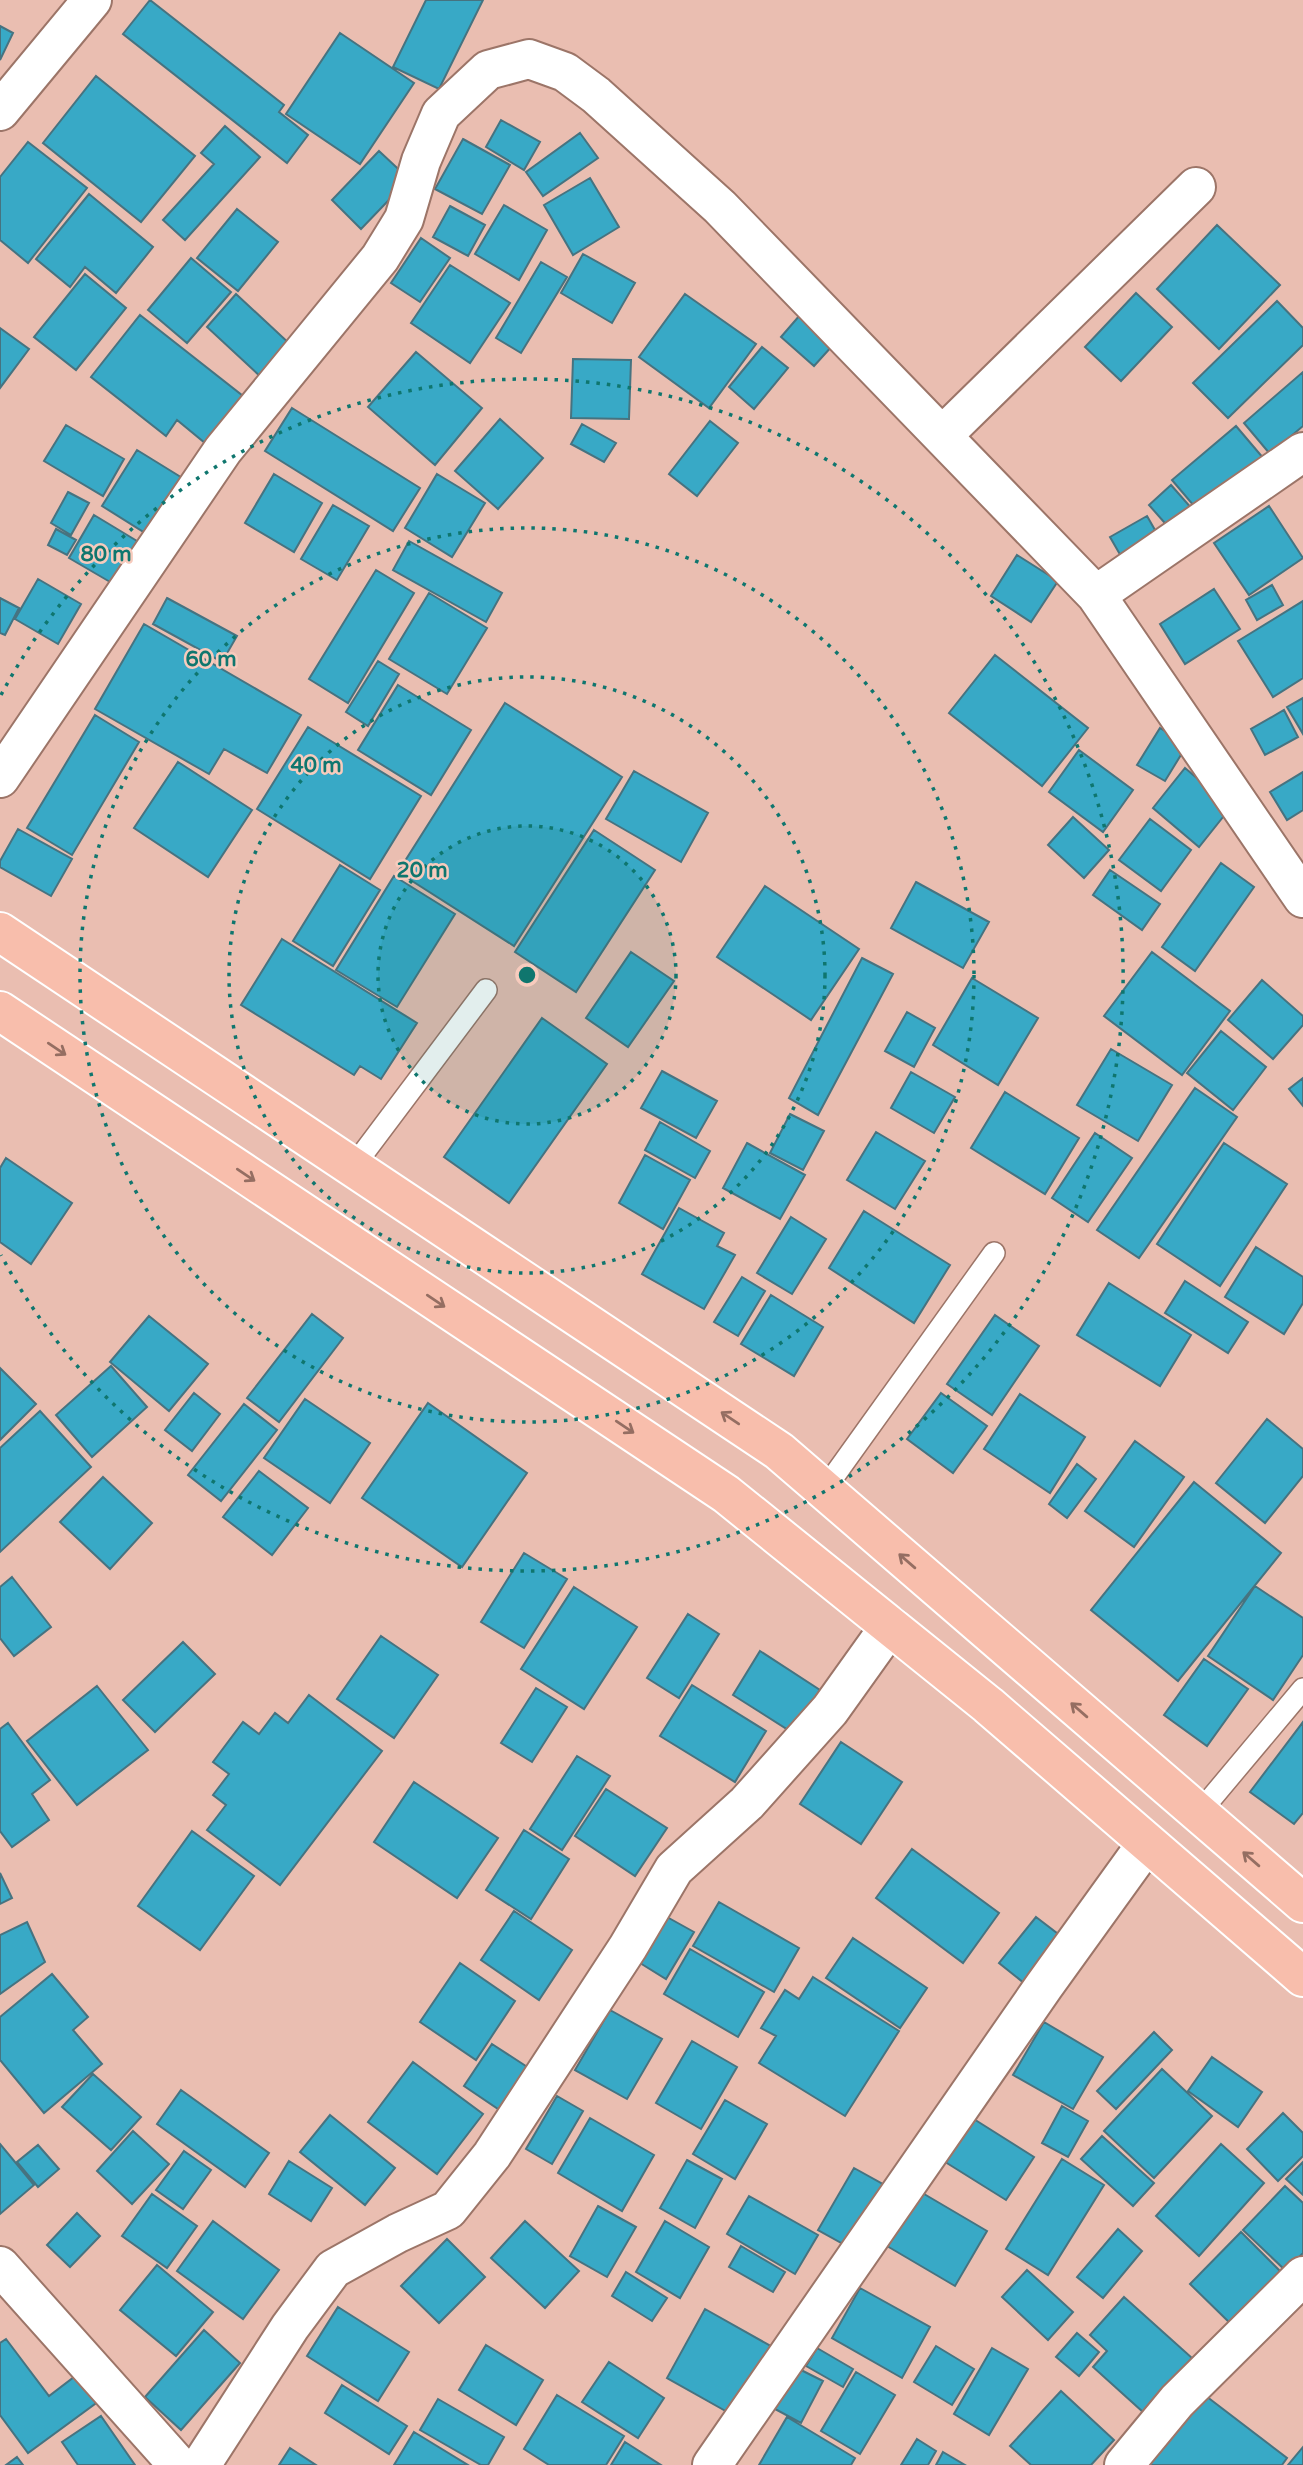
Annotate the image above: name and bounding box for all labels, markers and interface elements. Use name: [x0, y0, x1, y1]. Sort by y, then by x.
text: 80 m: [80, 542, 132, 567]
text: 60 m: [185, 647, 237, 672]
text: 40 m: [290, 753, 342, 778]
text: 20 m: [396, 858, 448, 883]
centre of rings: [515, 963, 539, 987]
one-way arrow: [47, 1042, 66, 1056]
one-way arrow: [236, 1168, 255, 1182]
one-way arrow: [425, 1294, 445, 1308]
one-way arrow: [721, 1411, 740, 1426]
one-way arrow: [615, 1420, 634, 1434]
one-way arrow: [898, 1553, 916, 1569]
one-way arrow: [1070, 1702, 1088, 1718]
one-way arrow: [1243, 1851, 1261, 1867]

